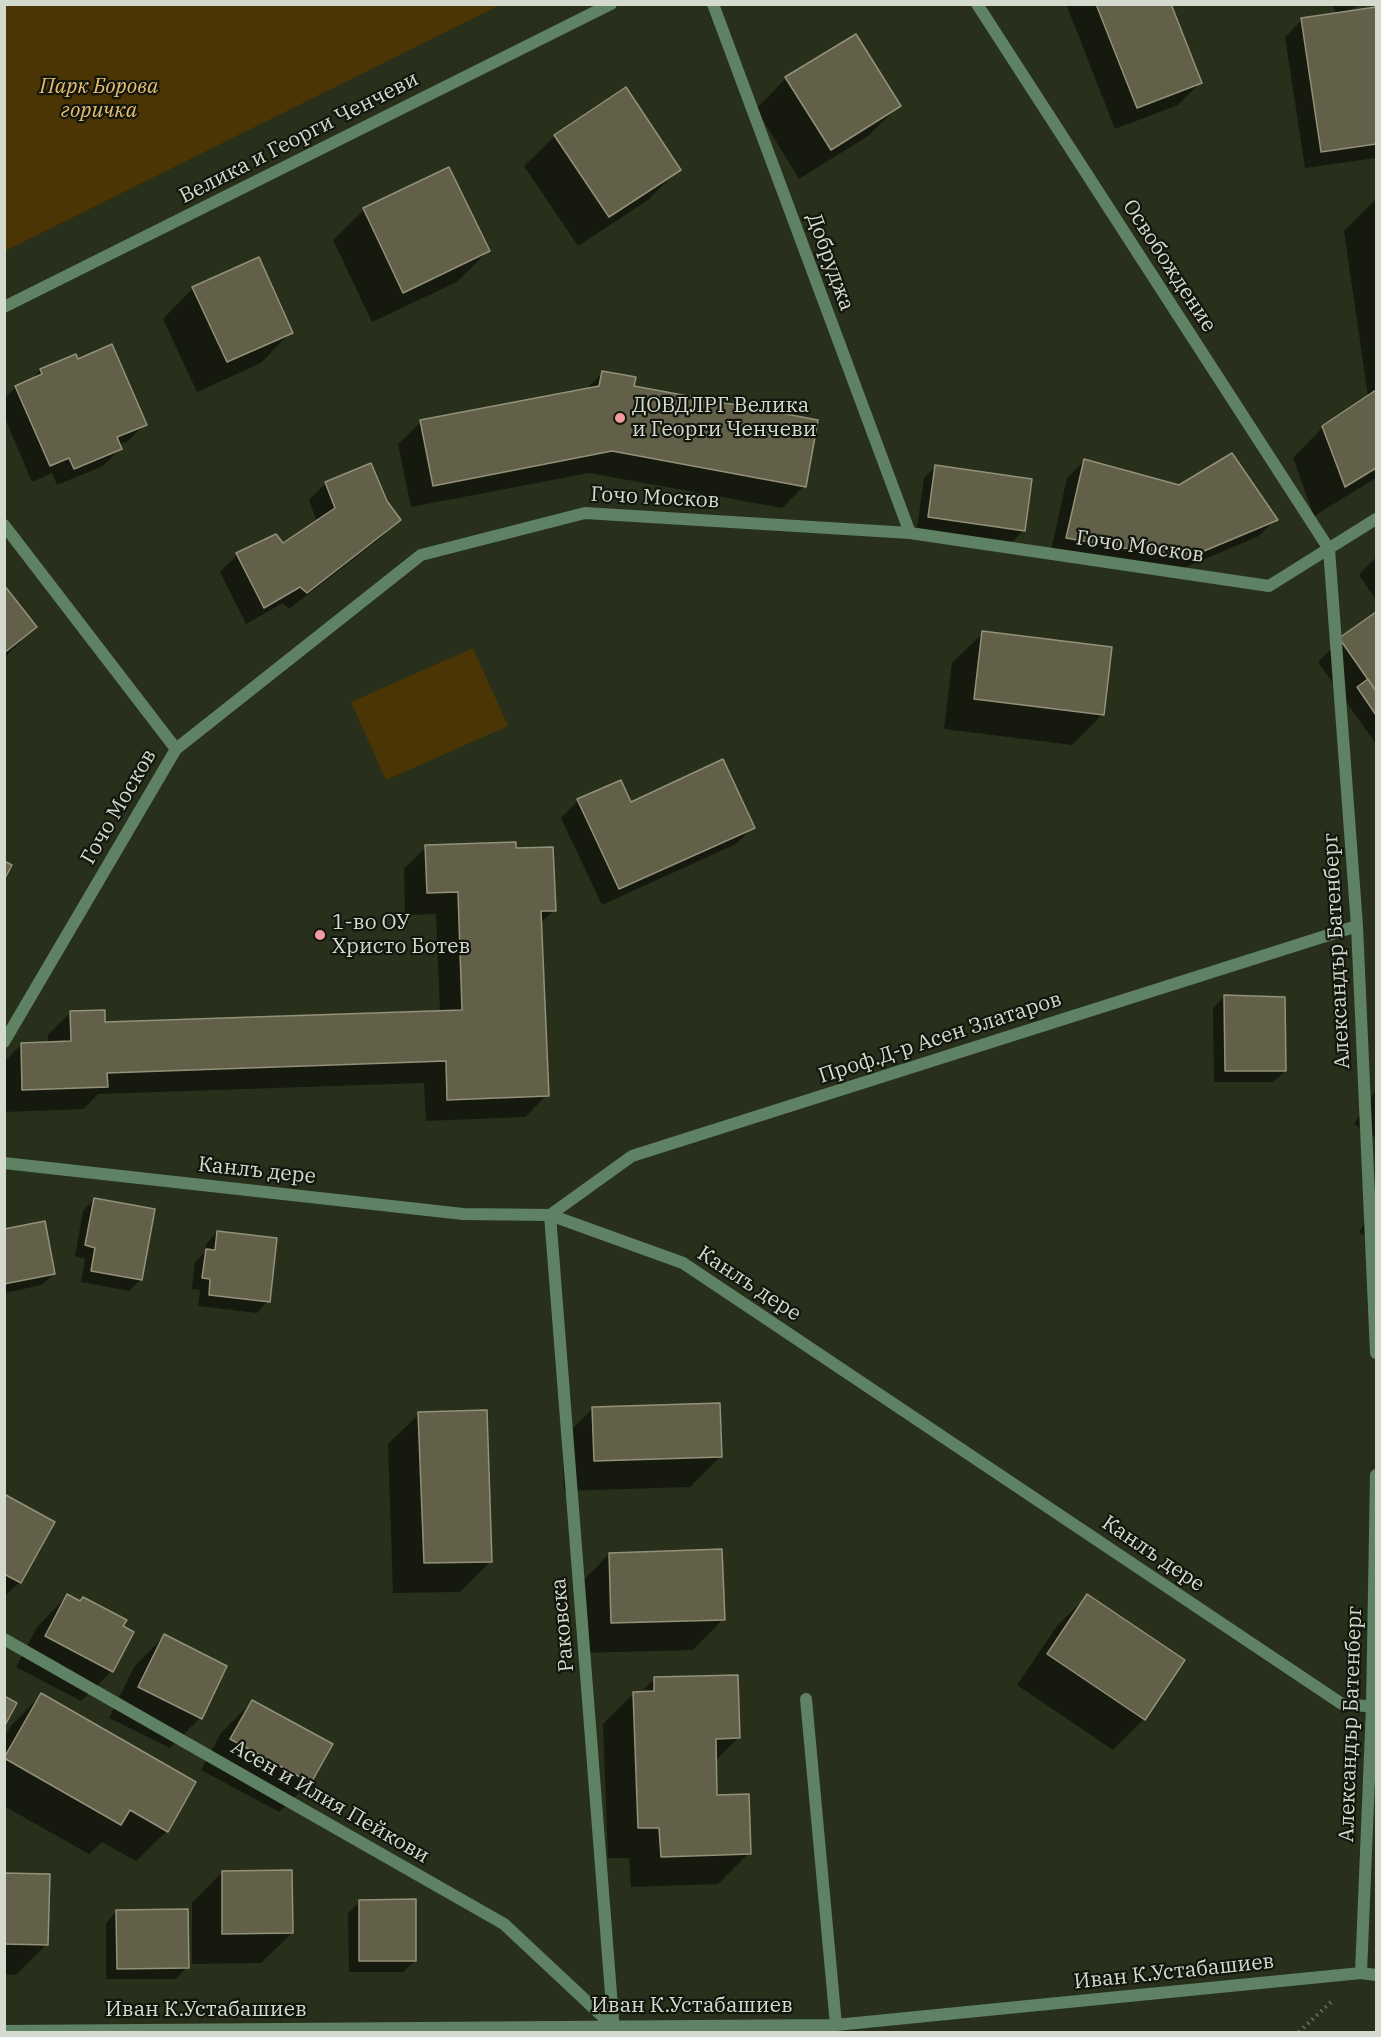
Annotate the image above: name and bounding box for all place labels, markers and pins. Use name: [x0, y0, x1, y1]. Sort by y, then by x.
place label: ДОВДЛРГ Велика и Георги Ченчеви: [632, 393, 817, 443]
marker: ДОВДЛРГ Велика и Георги Ченчеви: [613, 411, 627, 425]
place label: 1-во ОУ Христо Ботев: [332, 910, 470, 960]
marker: 1-во ОУ Христо Ботев: [313, 928, 327, 942]

